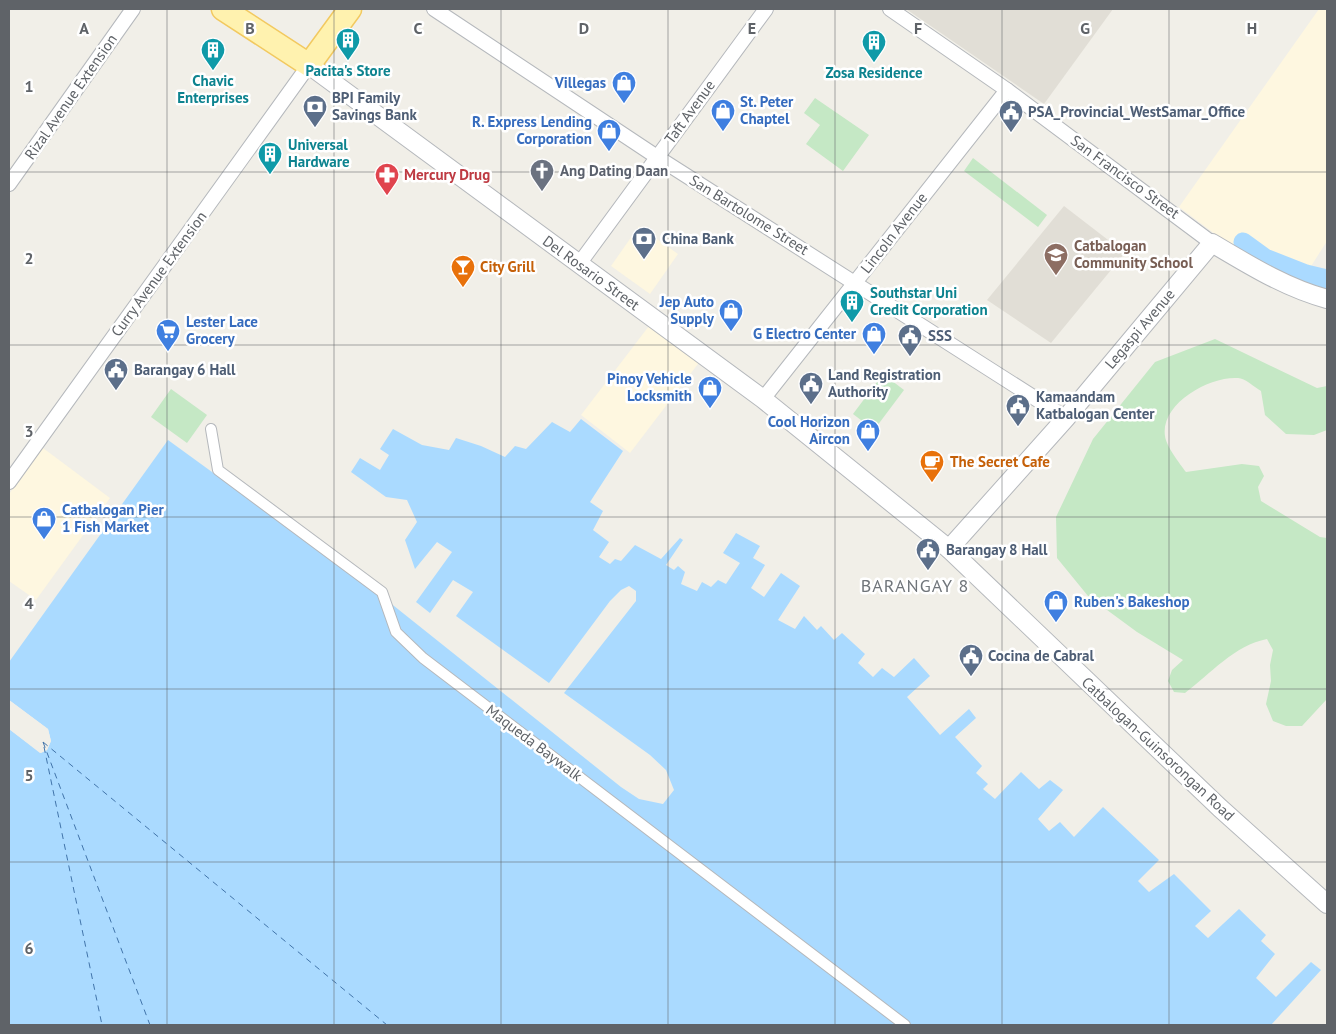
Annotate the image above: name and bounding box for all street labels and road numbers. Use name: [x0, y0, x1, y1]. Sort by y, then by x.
street label: Rizal Avenue Extension: [20, 30, 121, 163]
street label: Taft Avenue: [660, 76, 719, 147]
street label: San Francisco Street: [1067, 131, 1183, 222]
street label: San Bartolome Street: [686, 170, 812, 259]
street label: Lincoln Avenue: [856, 188, 931, 277]
street label: Curry Avenue Extension: [107, 207, 211, 340]
street label: Del Rosario Street: [539, 231, 644, 314]
street label: Legaspi Avenue: [1101, 285, 1179, 373]
street label: Catbalogan-Guinsorongan Road: [1078, 673, 1239, 825]
street label: Maqueda Baywalk: [482, 700, 587, 786]

